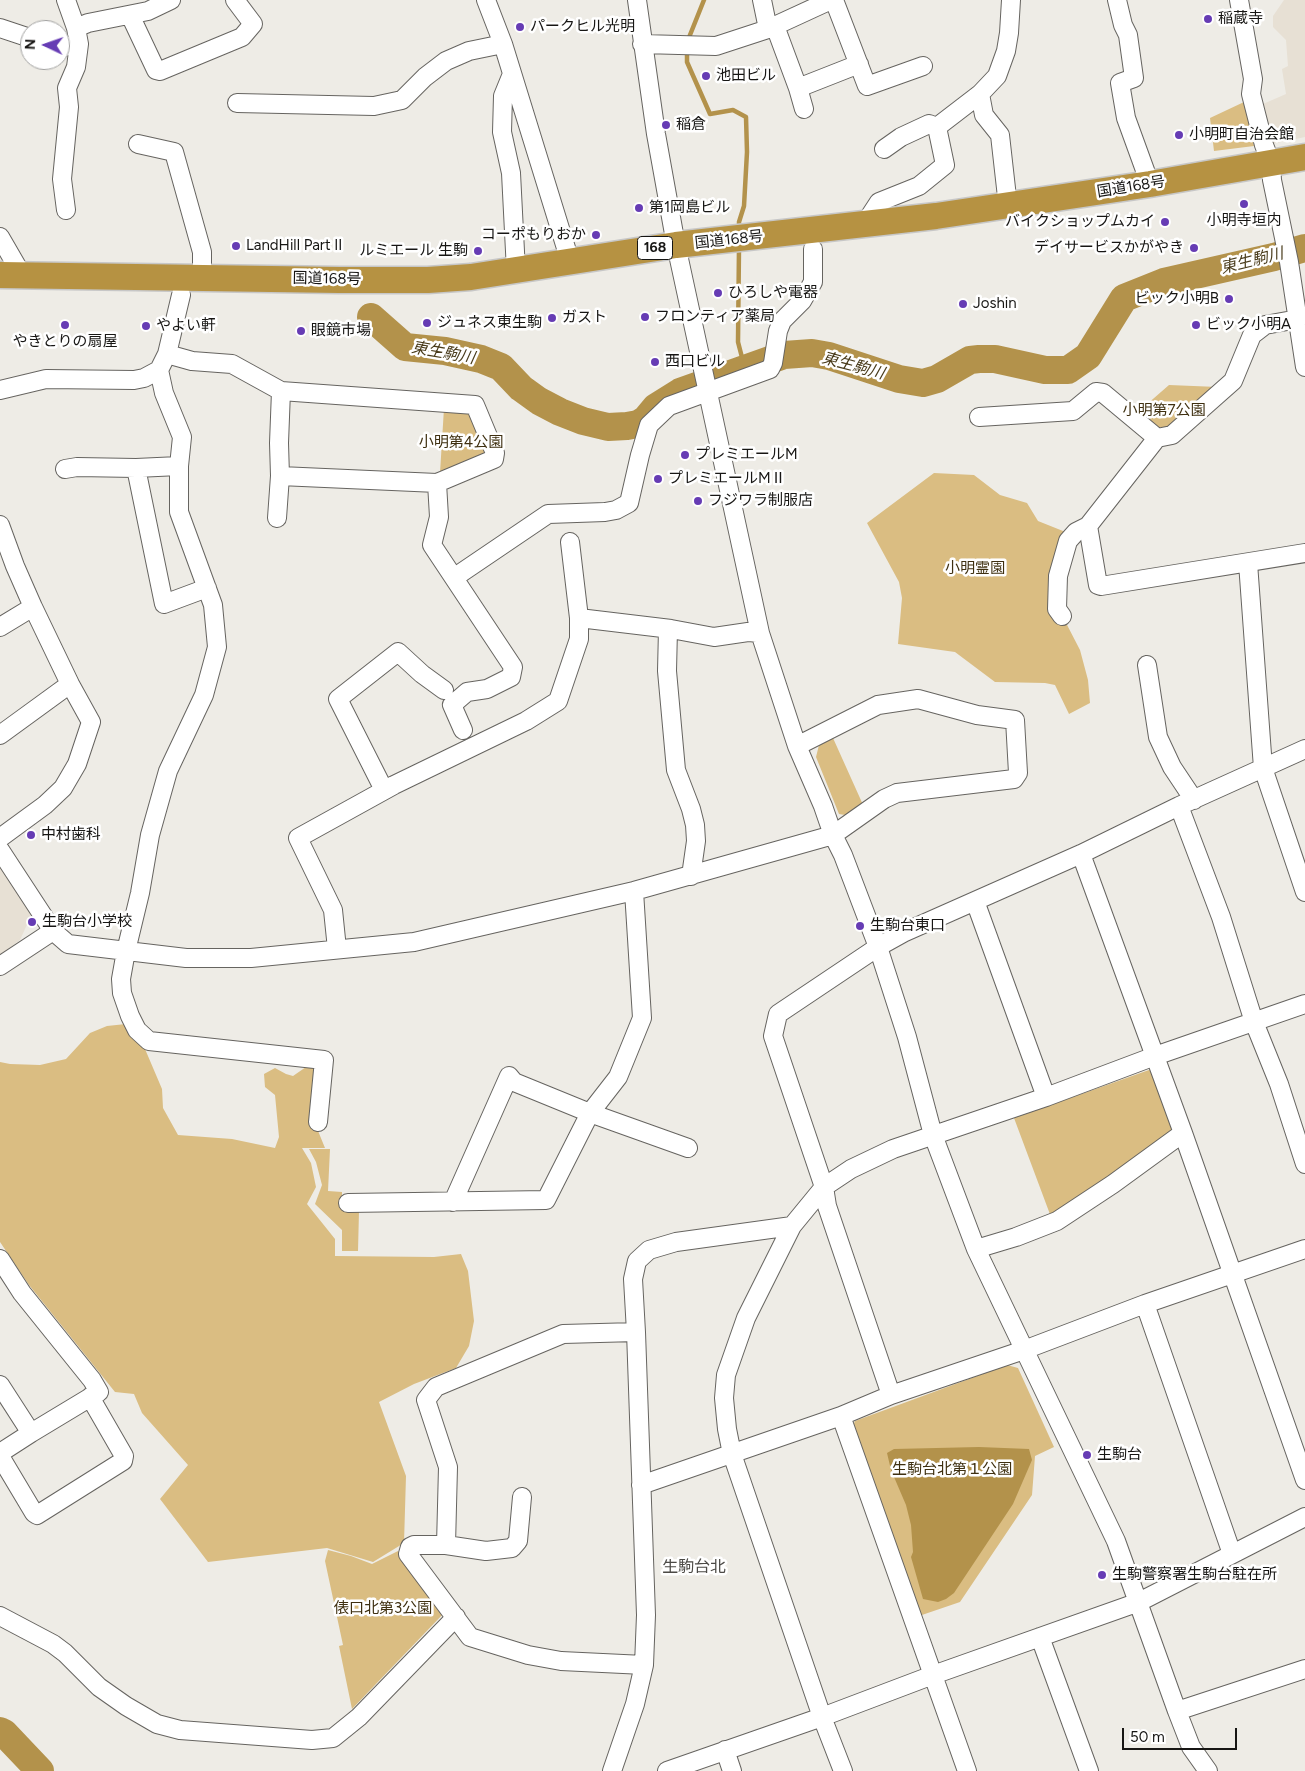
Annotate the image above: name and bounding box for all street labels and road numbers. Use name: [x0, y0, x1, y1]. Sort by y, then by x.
street label: 国道168号: [1096, 173, 1166, 201]
street label: 国道168号: [694, 227, 764, 253]
road number: 168: [638, 237, 672, 260]
street label: 国道168号: [292, 269, 362, 289]

